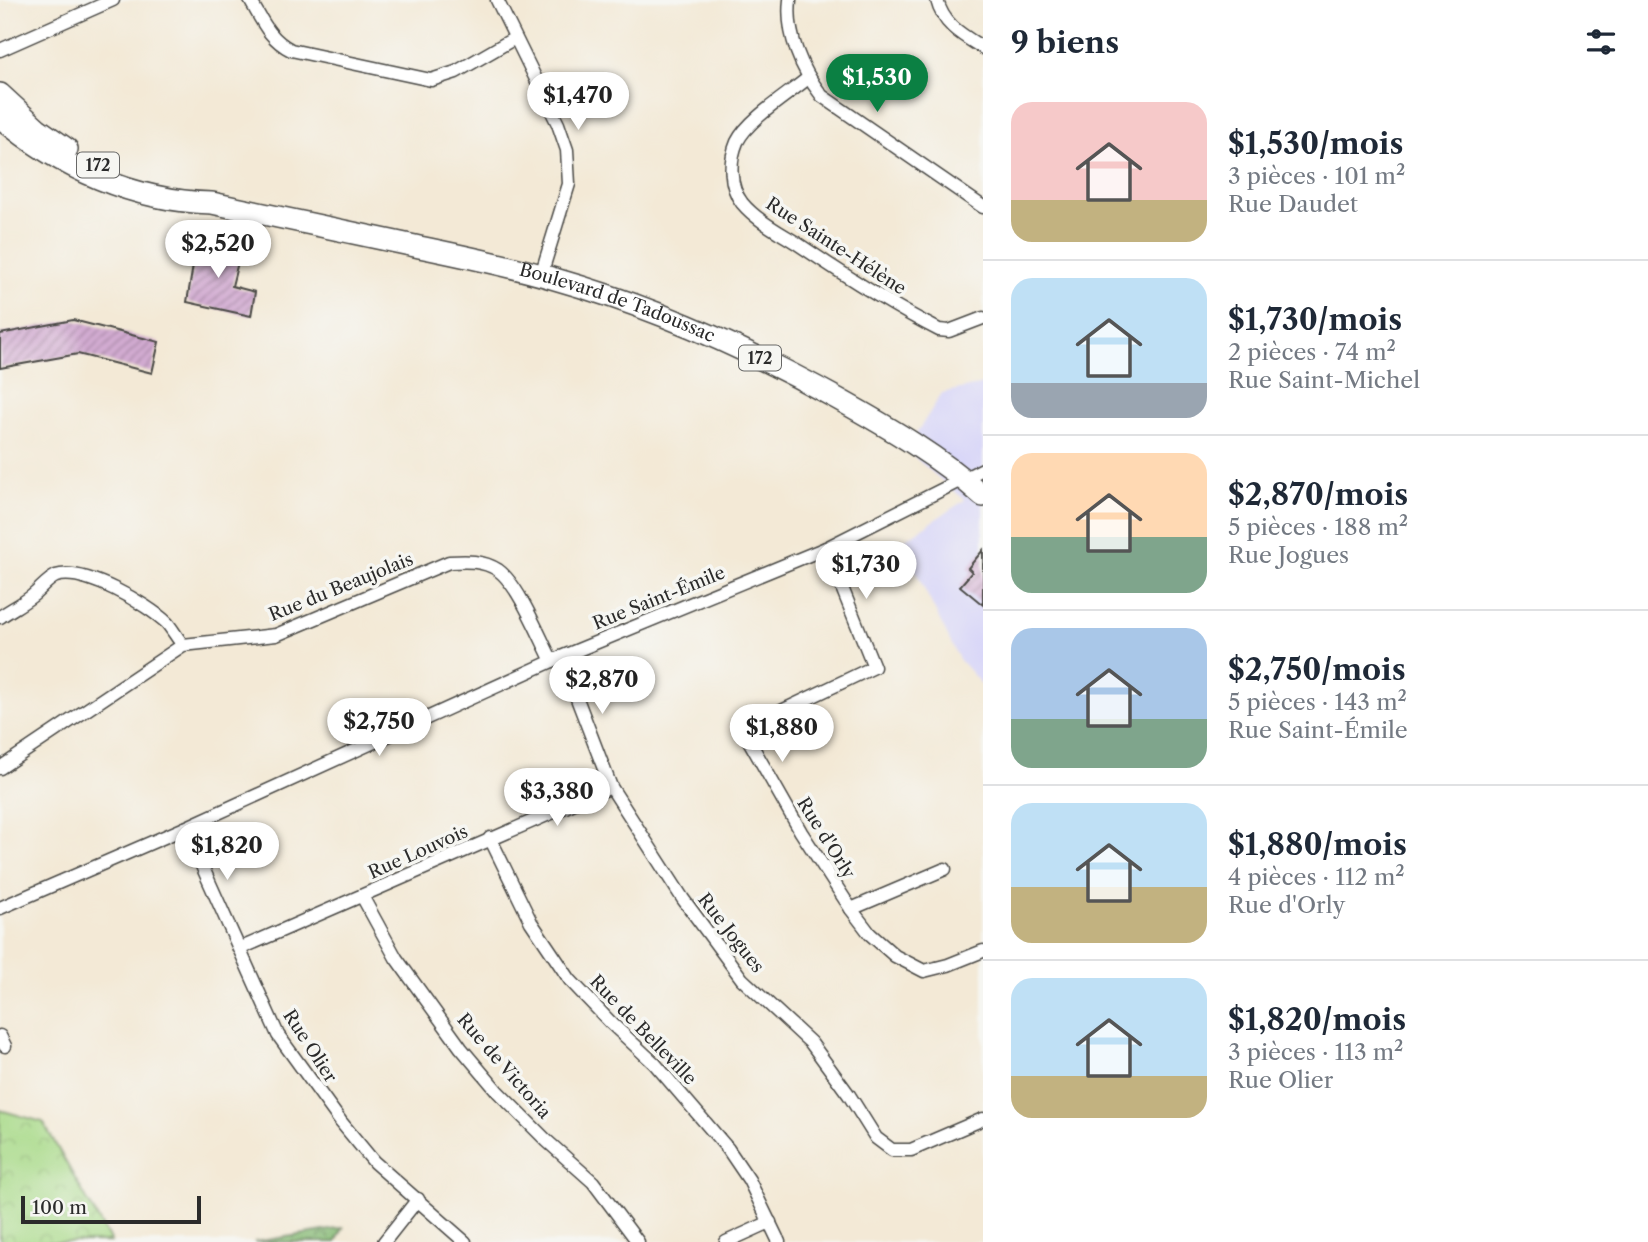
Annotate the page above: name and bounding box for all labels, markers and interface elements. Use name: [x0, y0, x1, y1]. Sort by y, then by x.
icon: filters: [1582, 23, 1620, 61]
text: 9 biens: [1011, 24, 1119, 61]
pin: $1,530: [820, 54, 934, 114]
text: $1,530: [842, 63, 912, 91]
pin: $1,470: [521, 72, 635, 132]
text: $1,470: [543, 81, 613, 109]
text: $1,530/mois: [1228, 125, 1403, 162]
icon: home: [1067, 130, 1151, 214]
road number: 172: [77, 153, 119, 178]
text: 3 pièces · 101 m²: [1228, 162, 1405, 190]
text: Rue Daudet: [1228, 190, 1358, 218]
street label: Rue Sainte-Hélène: [762, 193, 910, 299]
pin: $2,520: [161, 220, 275, 280]
text: $2,520: [181, 229, 255, 257]
street label: Boulevard de Tadoussac: [517, 259, 719, 347]
text: $1,730/mois: [1228, 301, 1402, 338]
icon: home: [1067, 306, 1151, 390]
text: 2 pièces · 74 m²: [1228, 338, 1396, 366]
road number: 172: [739, 346, 781, 370]
text: Rue Saint-Michel: [1228, 366, 1420, 394]
text: $2,870/mois: [1228, 476, 1408, 513]
icon: home: [1067, 481, 1151, 565]
text: 5 pièces · 188 m²: [1228, 513, 1408, 541]
text: Rue Jogues: [1228, 541, 1349, 569]
pin: $1,730: [809, 542, 923, 601]
street label: Rue du Beaujolais: [266, 548, 416, 626]
text: $1,730: [832, 550, 900, 578]
street label: Rue Saint-Émile: [589, 561, 728, 635]
text: $2,750/mois: [1228, 651, 1406, 688]
pin: $2,870: [545, 656, 659, 716]
icon: home: [1067, 656, 1151, 740]
text: $2,870: [565, 665, 639, 693]
text: 5 pièces · 143 m²: [1228, 688, 1407, 716]
pin: $2,750: [322, 698, 436, 758]
pin: $1,880: [725, 704, 839, 764]
text: $2,750: [343, 707, 415, 735]
text: $1,880: [746, 713, 818, 741]
text: Rue Saint-Émile: [1228, 716, 1408, 744]
pin: $3,380: [500, 768, 614, 828]
text: $3,380: [520, 777, 594, 805]
street label: Rue d'Orly: [792, 793, 860, 884]
street label: Rue Louvois: [365, 820, 471, 884]
pin: $1,820: [170, 822, 284, 882]
text: $1,880/mois: [1228, 826, 1407, 863]
text: $1,820: [191, 831, 263, 859]
icon: home: [1067, 831, 1151, 915]
text: 4 pièces · 112 m²: [1228, 863, 1405, 891]
street label: Rue Jogues: [693, 889, 769, 977]
text: Rue d'Orly: [1228, 891, 1345, 919]
street label: Rue de Belleville: [585, 971, 701, 1089]
text: $1,820/mois: [1228, 1001, 1406, 1038]
street label: Rue Olier: [278, 1005, 342, 1087]
icon: home: [1067, 1006, 1151, 1090]
street label: Rue de Victoria: [452, 1009, 556, 1123]
text: 3 pièces · 113 m²: [1228, 1038, 1404, 1066]
text: Rue Olier: [1228, 1066, 1333, 1094]
scale bar: [21, 1193, 201, 1225]
text: 100 m: [32, 1196, 87, 1219]

